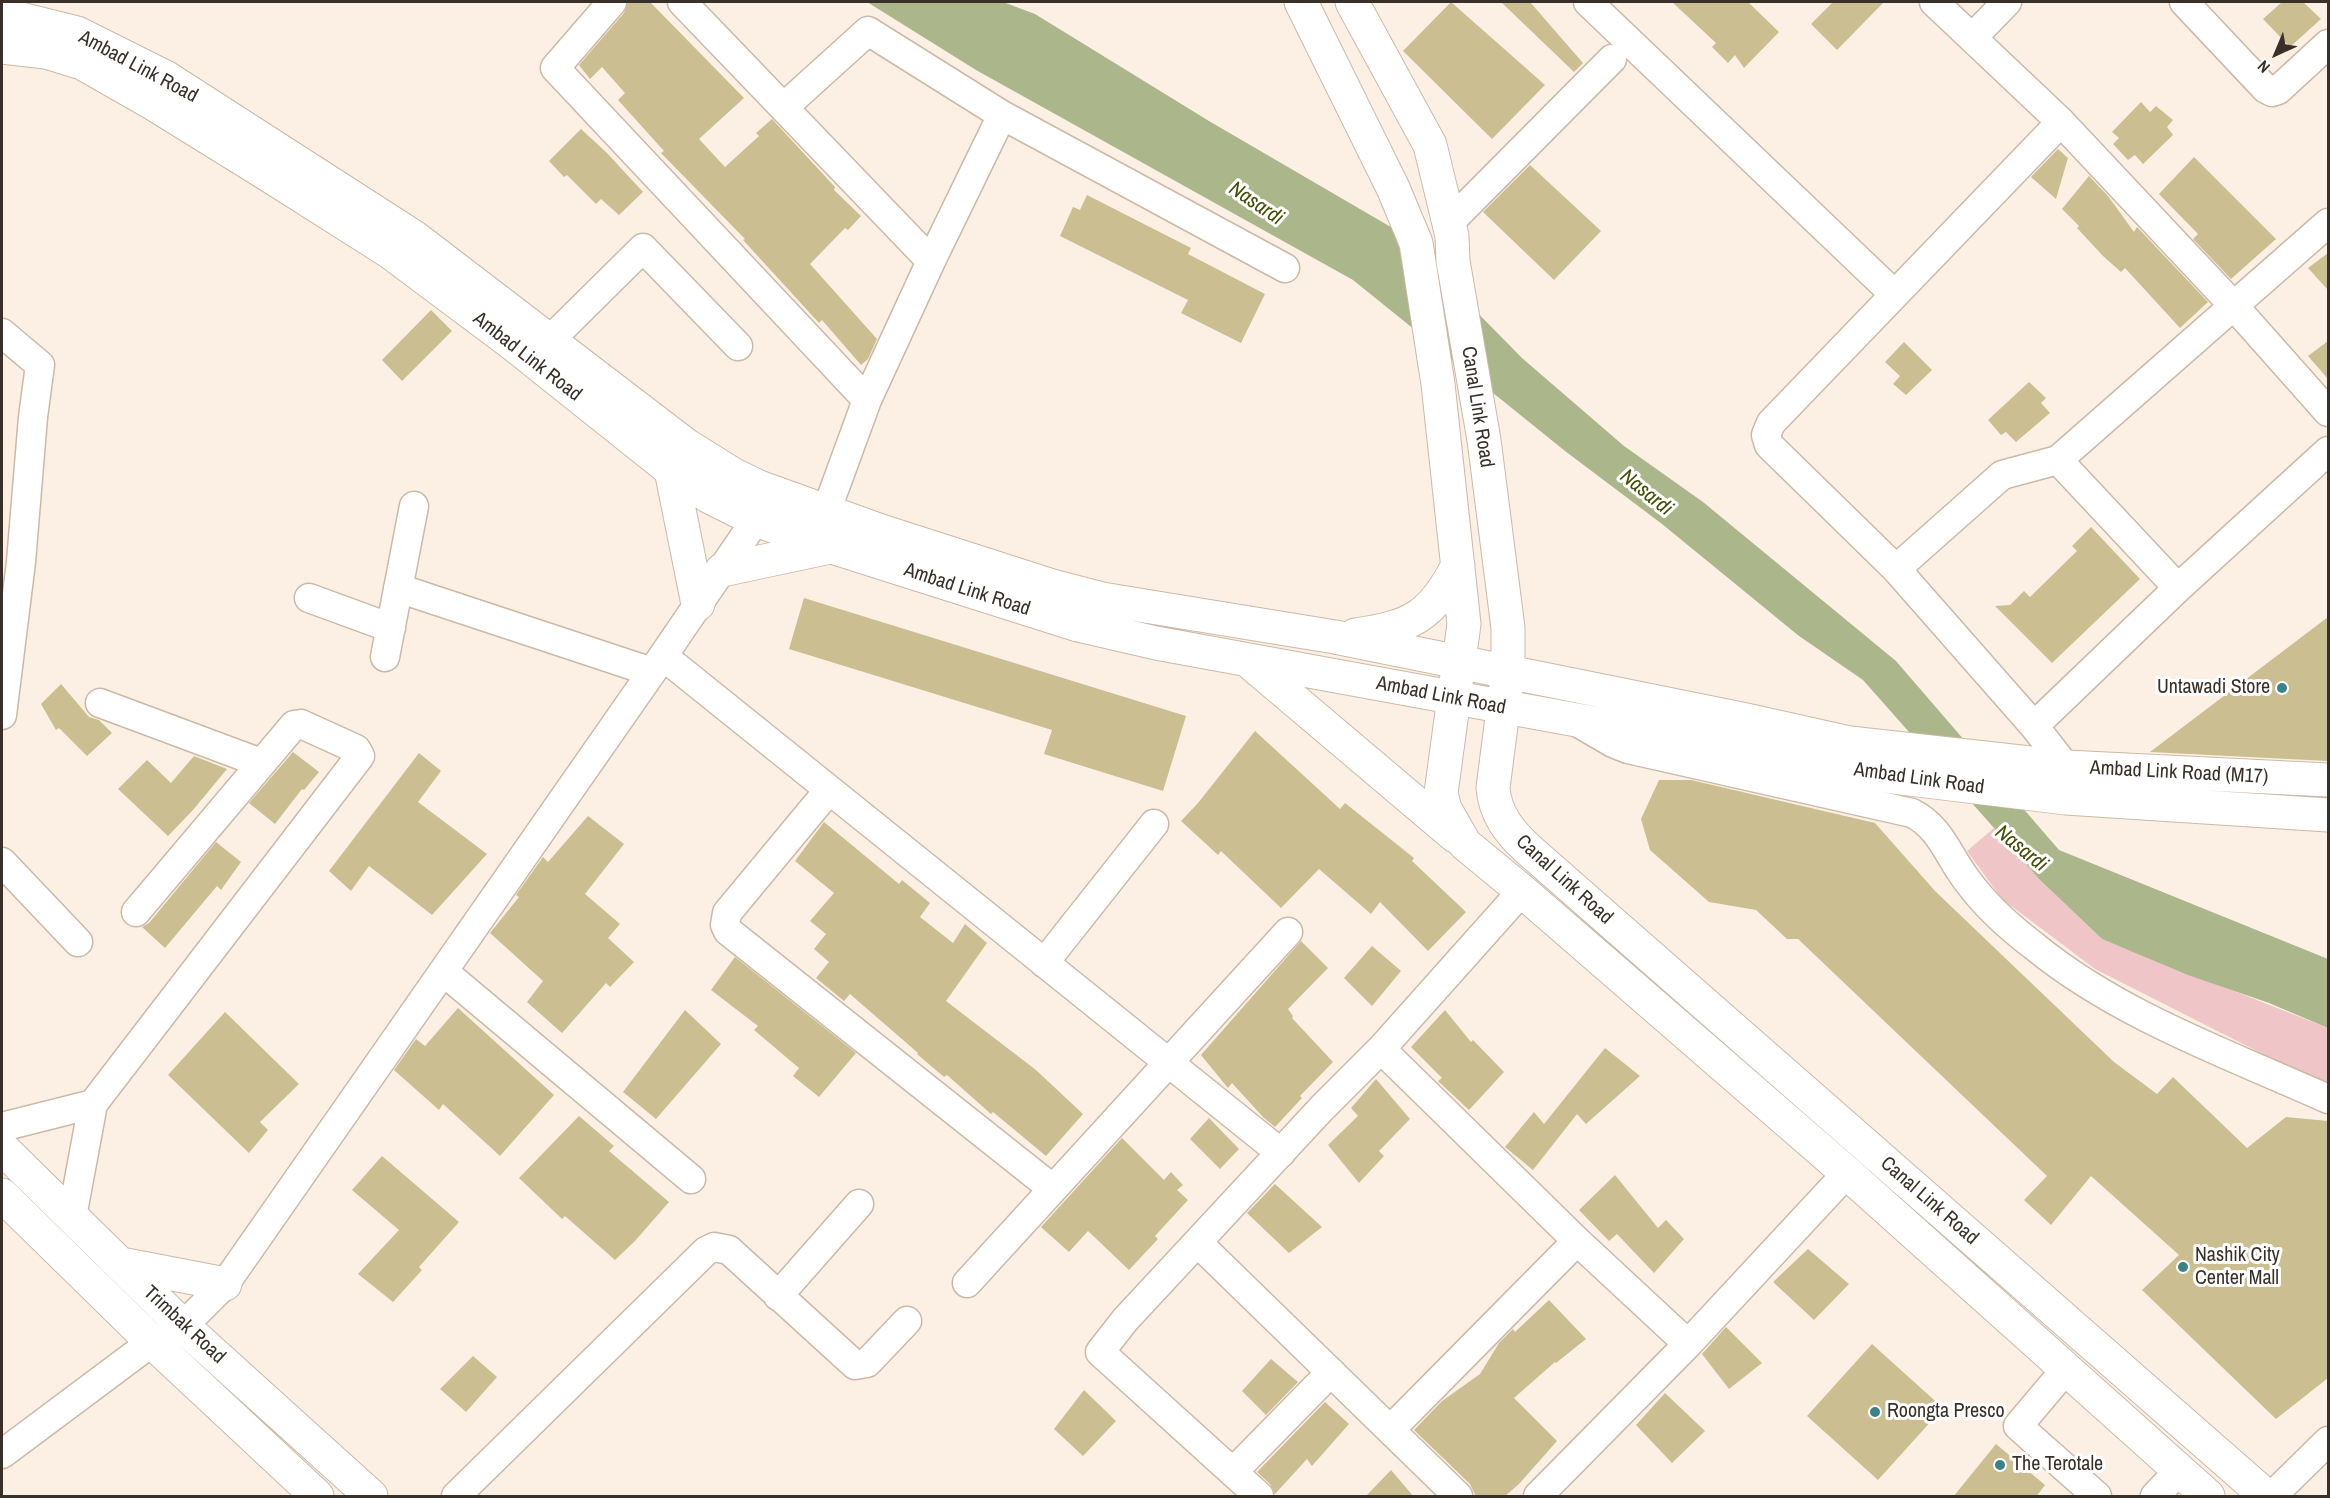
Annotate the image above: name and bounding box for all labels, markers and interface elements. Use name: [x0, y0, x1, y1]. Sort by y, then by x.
north arrow: [2246, 24, 2306, 84]
street label: Ambad Link Road: [74, 26, 202, 108]
text: N: [2252, 56, 2275, 78]
water label: Nasardi: [1224, 177, 1288, 231]
street label: Ambad Link Road: [468, 307, 586, 407]
street label: Canal Link Road: [1456, 345, 1498, 469]
water label: Nasardi: [1615, 464, 1677, 522]
street label: Ambad Link Road: [901, 558, 1033, 622]
street label: Ambad Link Road: [1374, 672, 1508, 720]
place label: Untawadi Store: [2157, 676, 2270, 700]
marker: Untawadi Store: [2275, 681, 2289, 695]
street label: Ambad Link Road (M17): [2089, 756, 2269, 790]
street label: Ambad Link Road: [1852, 758, 1986, 800]
water label: Nasardi: [1990, 820, 2052, 878]
street label: Canal Link Road: [1511, 830, 1617, 930]
street label: Canal Link Road: [1875, 1152, 1983, 1250]
place label: Nashik City Center Mall: [2195, 1244, 2280, 1291]
marker: Nashik City Center Mall: [2176, 1260, 2190, 1274]
street label: Trimbak Road: [138, 1281, 230, 1369]
place label: Roongta Presco: [1887, 1400, 2005, 1424]
marker: Roongta Presco: [1868, 1405, 1882, 1419]
place label: The Terotale: [2012, 1453, 2103, 1477]
marker: The Terotale: [1993, 1458, 2007, 1472]

